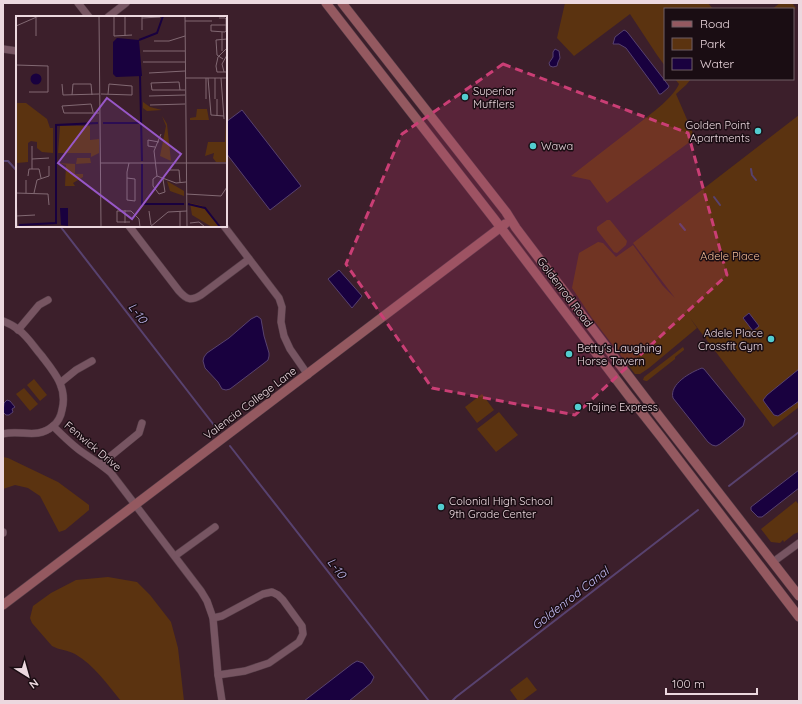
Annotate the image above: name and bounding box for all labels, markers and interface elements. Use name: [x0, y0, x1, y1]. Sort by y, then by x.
legend: [664, 8, 794, 80]
inset map: [16, 16, 227, 227]
text: Road: [700, 16, 730, 31]
text: Park: [700, 36, 725, 51]
text: Water: [700, 56, 735, 71]
place label: Superior Mufflers: [473, 84, 517, 111]
marker: Superior Mufflers: [460, 92, 470, 102]
place label: Golden Point Apartments: [686, 118, 750, 145]
marker: Golden Point Apartments: [753, 126, 763, 136]
place label: Wawa: [541, 139, 573, 153]
marker: Wawa: [528, 141, 538, 151]
park label: Adele Place: [700, 249, 760, 263]
street label: Goldenrod Road: [534, 254, 596, 330]
water label: L-10: [125, 300, 151, 327]
place label: Adele Place Crossfit Gym: [698, 326, 763, 353]
marker: Adele Place Crossfit Gym: [766, 334, 776, 344]
place label: Betty's Laughing Horse Tavern: [577, 341, 662, 368]
marker: Betty's Laughing Horse Tavern: [564, 349, 574, 359]
street label: Valencia College Lane: [201, 364, 299, 442]
place label: Tajine Express: [586, 400, 658, 414]
marker: Tajine Express: [573, 402, 583, 412]
street label: Fenwick Drive: [62, 418, 124, 474]
place label: Colonial High School 9th Grade Center: [449, 494, 553, 521]
marker: Colonial High School 9th Grade Center: [436, 502, 446, 512]
water label: L-10: [324, 555, 350, 582]
water label: Goldenrod Canal: [529, 563, 612, 633]
north arrow: [8, 656, 48, 696]
scale bar: [666, 670, 757, 696]
text: N: [27, 676, 41, 692]
text: 100 m: [672, 676, 705, 691]

